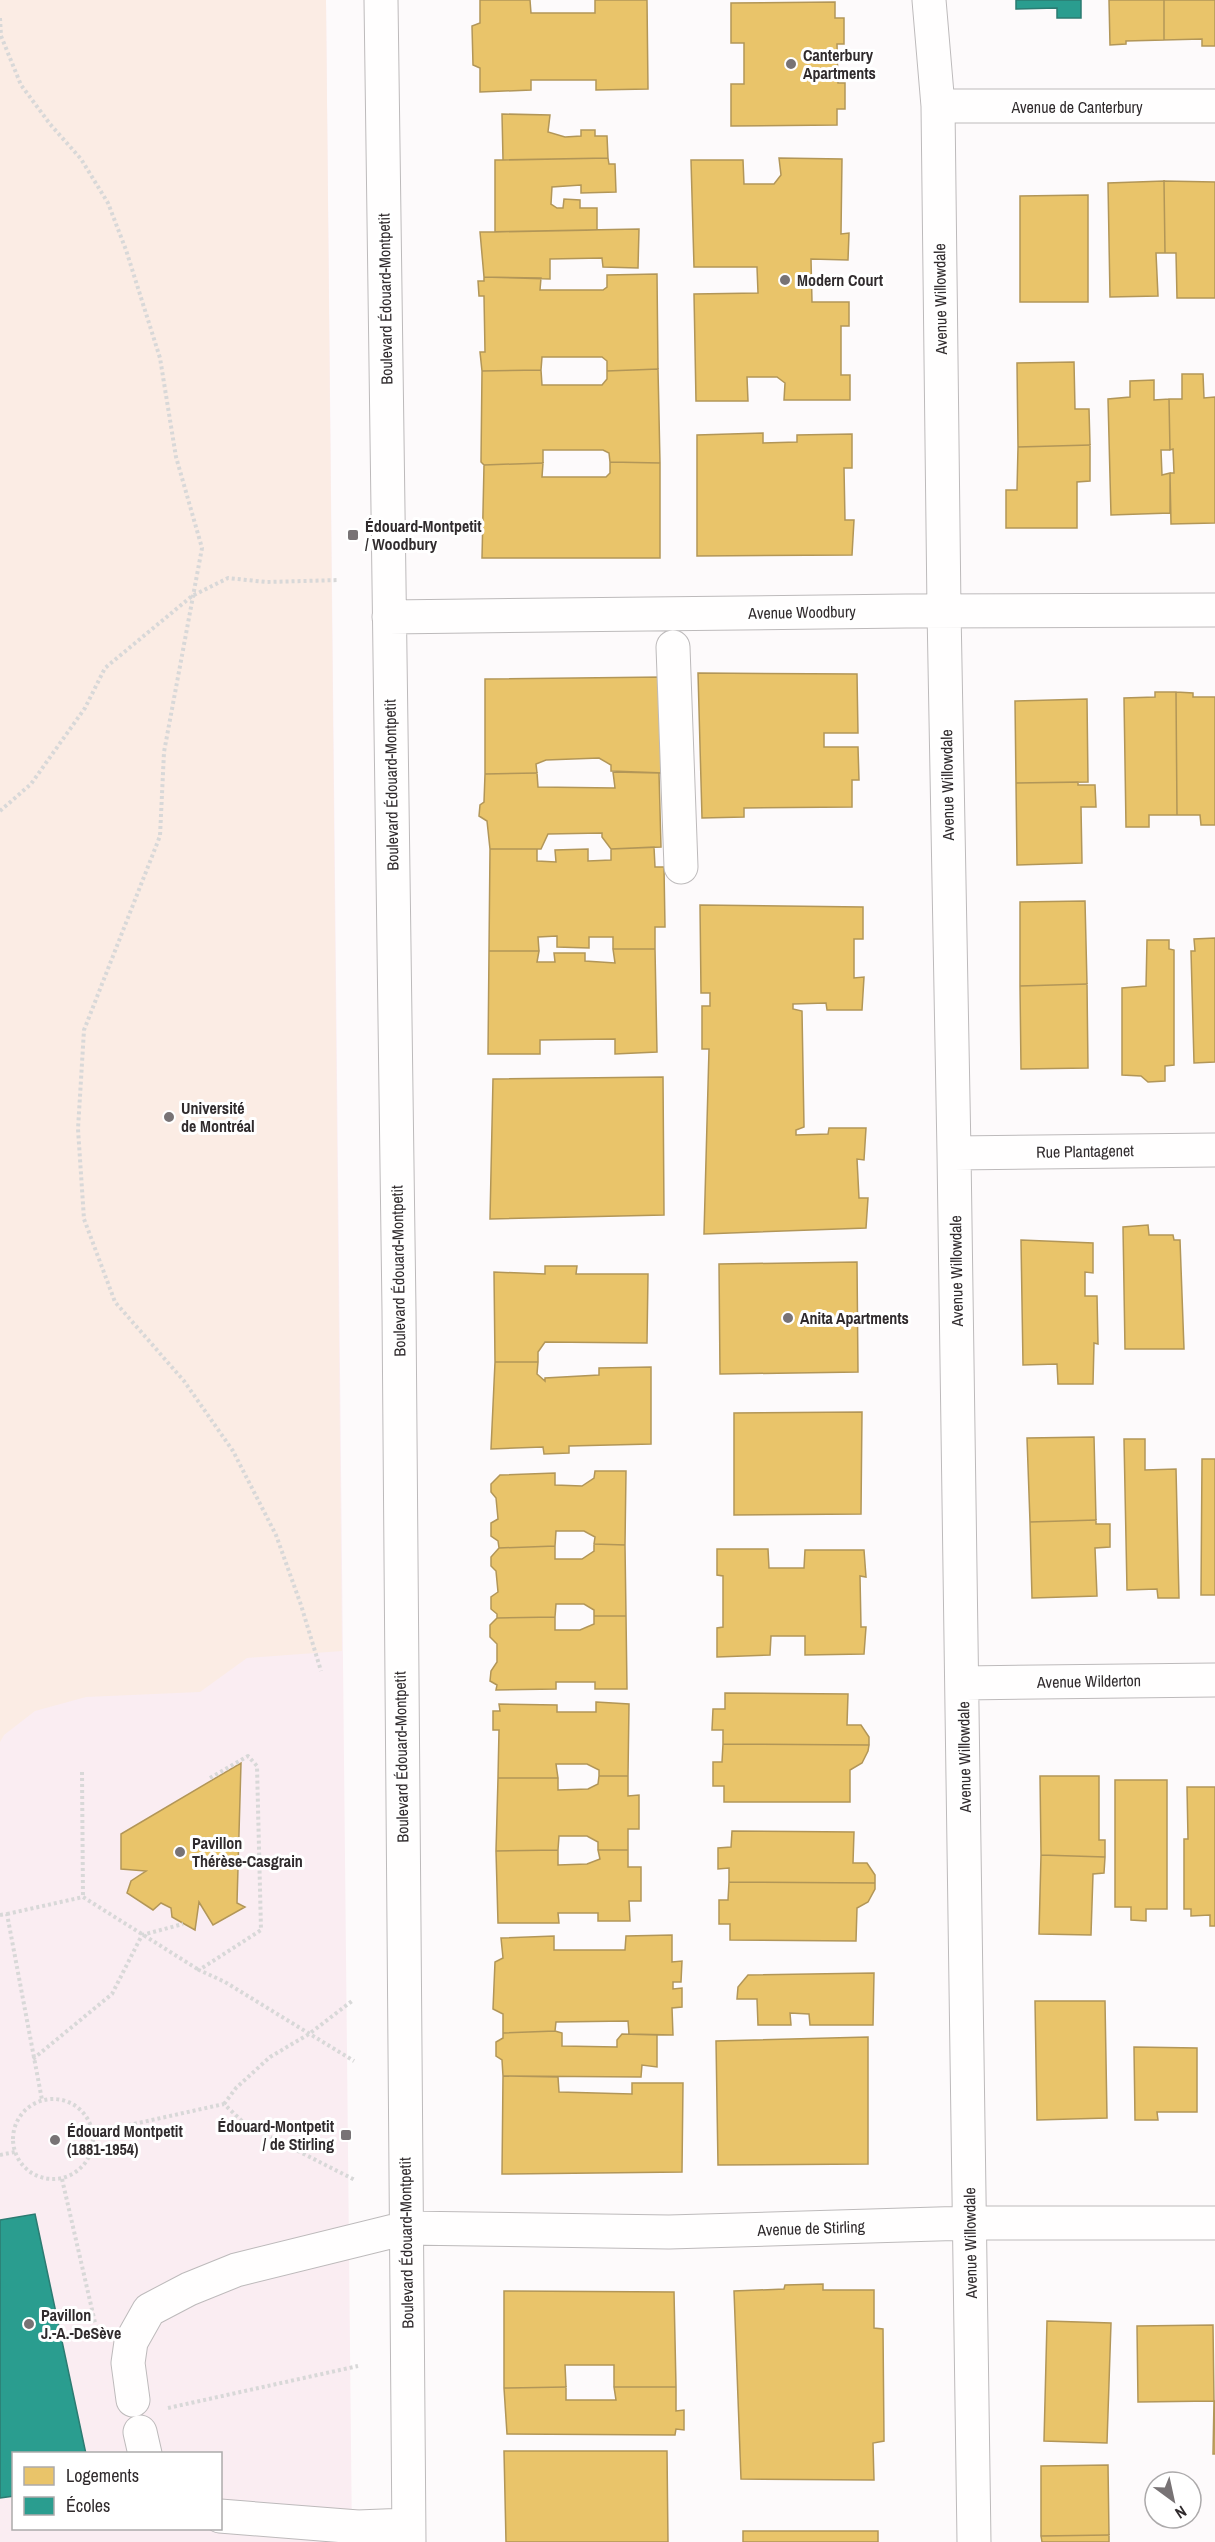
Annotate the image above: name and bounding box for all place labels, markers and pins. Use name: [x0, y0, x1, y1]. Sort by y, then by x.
place label: Canterbury Apartments: [803, 44, 876, 84]
marker: Canterbury Apartments: [784, 57, 798, 71]
place label: Modern Court: [797, 269, 884, 291]
marker: Modern Court: [778, 273, 792, 287]
place label: Édouard-Montpetit / Woodbury: [365, 515, 482, 555]
marker: Édouard-Montpetit / Woodbury: [346, 528, 360, 542]
place label: Université de Montréal: [181, 1097, 255, 1137]
marker: Université de Montréal: [162, 1110, 176, 1124]
place label: Anita Apartments: [800, 1307, 909, 1329]
marker: Anita Apartments: [781, 1311, 795, 1325]
place label: Pavillon Thérèse-Casgrain: [192, 1832, 303, 1872]
marker: Pavillon Thérèse-Casgrain: [173, 1845, 187, 1859]
place label: Édouard-Montpetit / de Stirling: [217, 2115, 335, 2155]
place label: Édouard Montpetit (1881-1954): [67, 2120, 184, 2160]
marker: Édouard-Montpetit / de Stirling: [339, 2128, 353, 2142]
marker: Édouard Montpetit (1881-1954): [48, 2133, 62, 2147]
place label: Pavillon J.-A.-DeSève: [41, 2304, 121, 2344]
marker: Pavillon J.-A.-DeSève: [22, 2317, 36, 2331]

